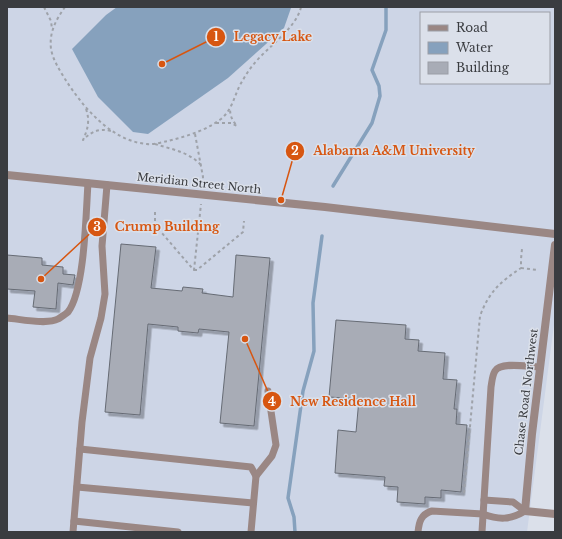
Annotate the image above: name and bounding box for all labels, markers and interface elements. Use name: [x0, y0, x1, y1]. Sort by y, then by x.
legend: [420, 12, 550, 84]
text: Road: [456, 20, 488, 35]
callout: Legacy Lake: [206, 25, 320, 49]
text: 1: [213, 29, 219, 44]
text: Legacy Lake: [234, 29, 312, 44]
text: Water: [455, 40, 493, 55]
text: Building: [456, 60, 510, 75]
callout: Alabama A&M University: [285, 139, 483, 163]
text: 2: [291, 143, 299, 158]
text: Alabama A&M University: [312, 143, 475, 158]
street label: Meridian Street North: [136, 170, 262, 197]
callout: Crump Building: [87, 215, 227, 239]
text: 3: [93, 219, 101, 234]
text: Crump Building: [115, 219, 220, 234]
street label: Chase Road Northwest: [511, 327, 541, 456]
callout: New Residence Hall: [262, 389, 424, 413]
text: 4: [268, 394, 276, 409]
text: New Residence Hall: [290, 394, 417, 409]

